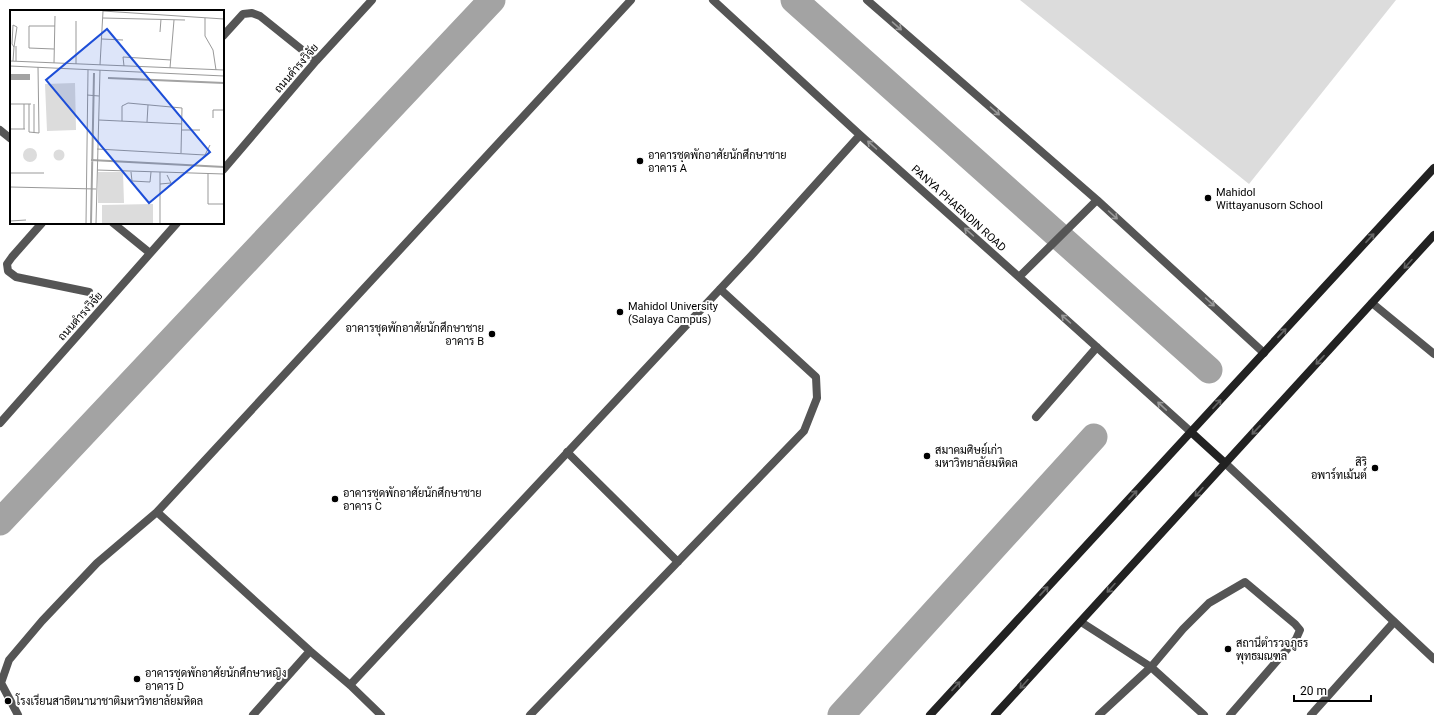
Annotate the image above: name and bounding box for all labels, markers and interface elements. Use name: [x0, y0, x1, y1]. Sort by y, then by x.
inset map: [10, 10, 224, 224]
one-way arrow: [891, 21, 902, 30]
street label: ถนนดำรงวิจัย: [271, 41, 321, 95]
one-way arrow: [989, 106, 999, 115]
one-way arrow: [867, 141, 877, 150]
place label: อาคารชุดพักอาศัยนักศึกษาชาย อาคาร A: [648, 148, 787, 175]
marker: อาคารชุดพักอาศัยนักศึกษาชาย อาคาร A: [635, 156, 645, 166]
street label: PANYA PHAENDIN ROAD: [909, 163, 1009, 254]
place label: Mahidol Wittayanusorn School: [1216, 186, 1323, 212]
marker: Mahidol Wittayanusorn School: [1203, 193, 1213, 203]
one-way arrow: [1108, 210, 1118, 219]
one-way arrow: [964, 227, 974, 237]
one-way arrow: [1365, 233, 1375, 243]
one-way arrow: [1403, 259, 1412, 269]
street label: ถนนดำรงวิจัย: [55, 289, 105, 343]
one-way arrow: [1205, 298, 1215, 307]
place label: Mahidol University (Salaya Campus): [628, 300, 719, 326]
marker: Mahidol University (Salaya Campus): [615, 307, 625, 317]
one-way arrow: [1060, 314, 1071, 323]
place label: อาคารชุดพักอาศัยนักศึกษาชาย อาคาร B: [345, 321, 484, 348]
marker: อาคารชุดพักอาศัยนักศึกษาชาย อาคาร B: [487, 329, 497, 339]
one-way arrow: [1277, 329, 1286, 339]
one-way arrow: [1315, 355, 1325, 365]
one-way arrow: [1212, 399, 1222, 409]
one-way arrow: [1157, 401, 1167, 411]
one-way arrow: [1251, 425, 1261, 435]
place label: สมาคมศิษย์เก่า มหาวิทยาลัยมหิดล: [935, 442, 1018, 470]
marker: สมาคมศิษย์เก่า มหาวิทยาลัยมหิดล: [922, 451, 932, 461]
place label: สิริ อพาร์ทเม้นต์: [1311, 456, 1367, 482]
marker: สิริ อพาร์ทเม้นต์: [1370, 463, 1380, 473]
place label: อาคารชุดพักอาศัยนักศึกษาชาย อาคาร C: [343, 486, 482, 513]
one-way arrow: [1194, 487, 1204, 497]
one-way arrow: [1128, 490, 1137, 500]
marker: อาคารชุดพักอาศัยนักศึกษาชาย อาคาร C: [330, 494, 340, 504]
one-way arrow: [1107, 583, 1116, 593]
one-way arrow: [1040, 586, 1049, 596]
place label: สถานีตำรวจภูธร พุทธมณฑล: [1236, 635, 1308, 665]
marker: สถานีตำรวจภูธร พุทธมณฑล: [1223, 644, 1233, 654]
place label: อาคารชุดพักอาศัยนักศึกษาหญิง อาคาร D: [145, 666, 286, 693]
marker: อาคารชุดพักอาศัยนักศึกษาหญิง อาคาร D: [132, 674, 142, 684]
scale bar: [1294, 677, 1371, 703]
one-way arrow: [1019, 679, 1028, 689]
one-way arrow: [951, 681, 961, 691]
text: 20 m: [1300, 684, 1327, 698]
place label: โรงเรียนสาธิตนานาชาติมหาวิทยาลัยมหิดล: [15, 693, 203, 708]
marker: โรงเรียนสาธิตนานาชาติมหาวิทยาลัยมหิดล: [3, 696, 13, 706]

